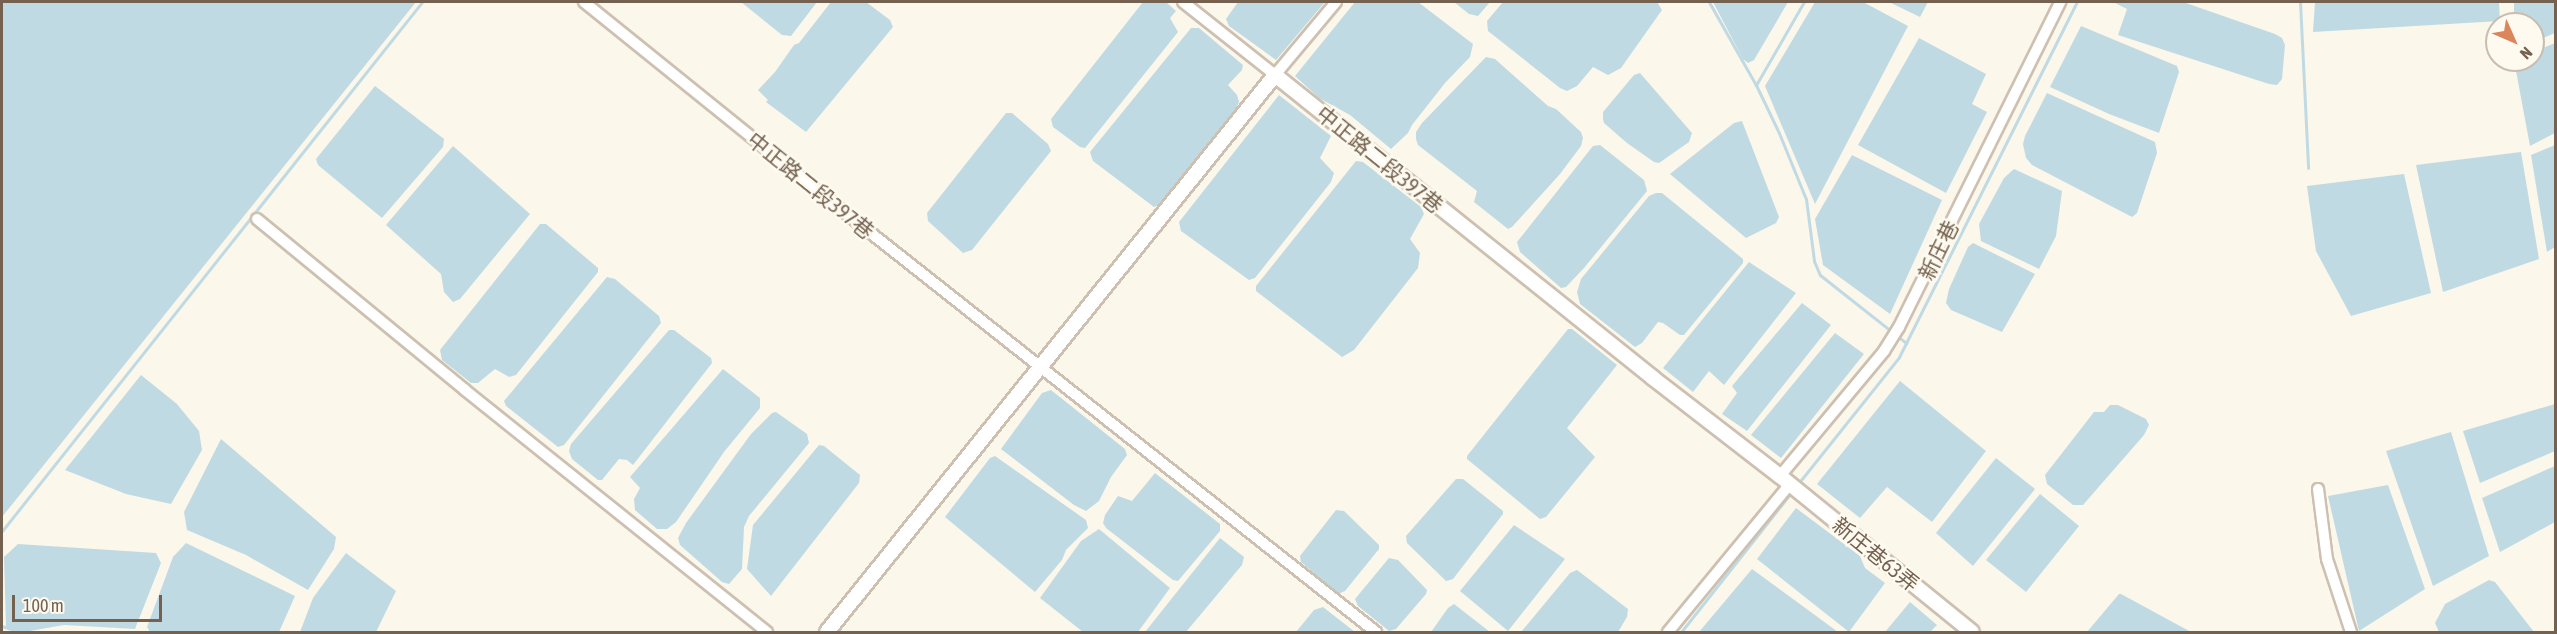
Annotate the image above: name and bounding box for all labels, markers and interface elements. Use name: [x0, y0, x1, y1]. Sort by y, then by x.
north arrow: [2485, 12, 2545, 72]
text: N: [2517, 44, 2536, 63]
street label: 中正路二段397巷: [1312, 100, 1448, 218]
street label: 中正路二段397巷: [743, 126, 879, 244]
street label: 新庄巷: [1913, 216, 1963, 284]
street label: 新庄巷63弄: [1828, 512, 1924, 596]
scale bar: [15, 583, 165, 621]
text: 100 m: [23, 595, 64, 616]

